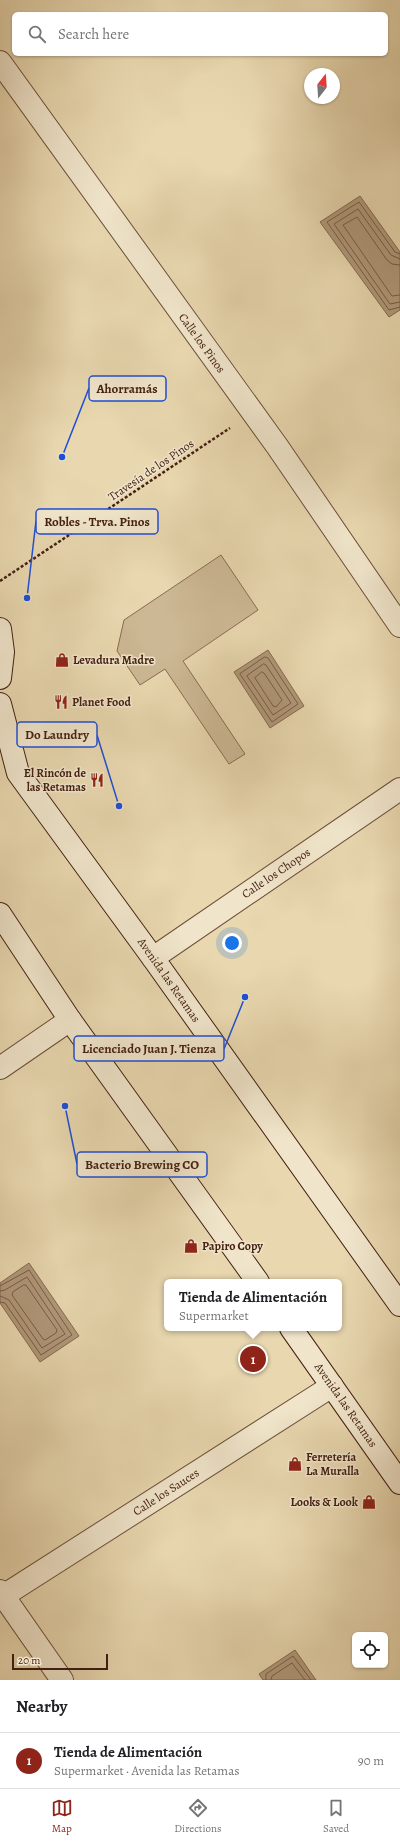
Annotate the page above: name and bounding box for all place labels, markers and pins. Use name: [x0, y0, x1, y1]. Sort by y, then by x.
callout: Ahorramás: [89, 376, 166, 401]
callout: Robles - Trva. Pinos: [36, 509, 158, 534]
shop icon: Levadura Madre: [54, 652, 70, 668]
place label: Levadura Madre: [73, 652, 155, 668]
restaurant icon: Planet Food: [53, 694, 69, 710]
place label: Planet Food: [72, 694, 131, 710]
callout: Do Laundry: [17, 722, 97, 747]
place label: El Rincón de las Retamas: [24, 765, 86, 795]
restaurant icon: El Rincón de las Retamas: [89, 772, 105, 788]
callout: Licenciado Juan J. Tienza: [74, 1036, 224, 1061]
callout: Bacterio Brewing CO: [77, 1152, 207, 1177]
shop icon: Papiro Copy: [183, 1238, 199, 1254]
place label: Papiro Copy: [202, 1238, 263, 1254]
pin: 1: [240, 1344, 266, 1374]
place label: Ferretería La Muralla: [306, 1449, 360, 1479]
shop icon: Ferretería La Muralla: [287, 1456, 303, 1472]
place label: Looks & Look: [290, 1494, 359, 1510]
shop icon: Looks & Look: [361, 1494, 377, 1510]

